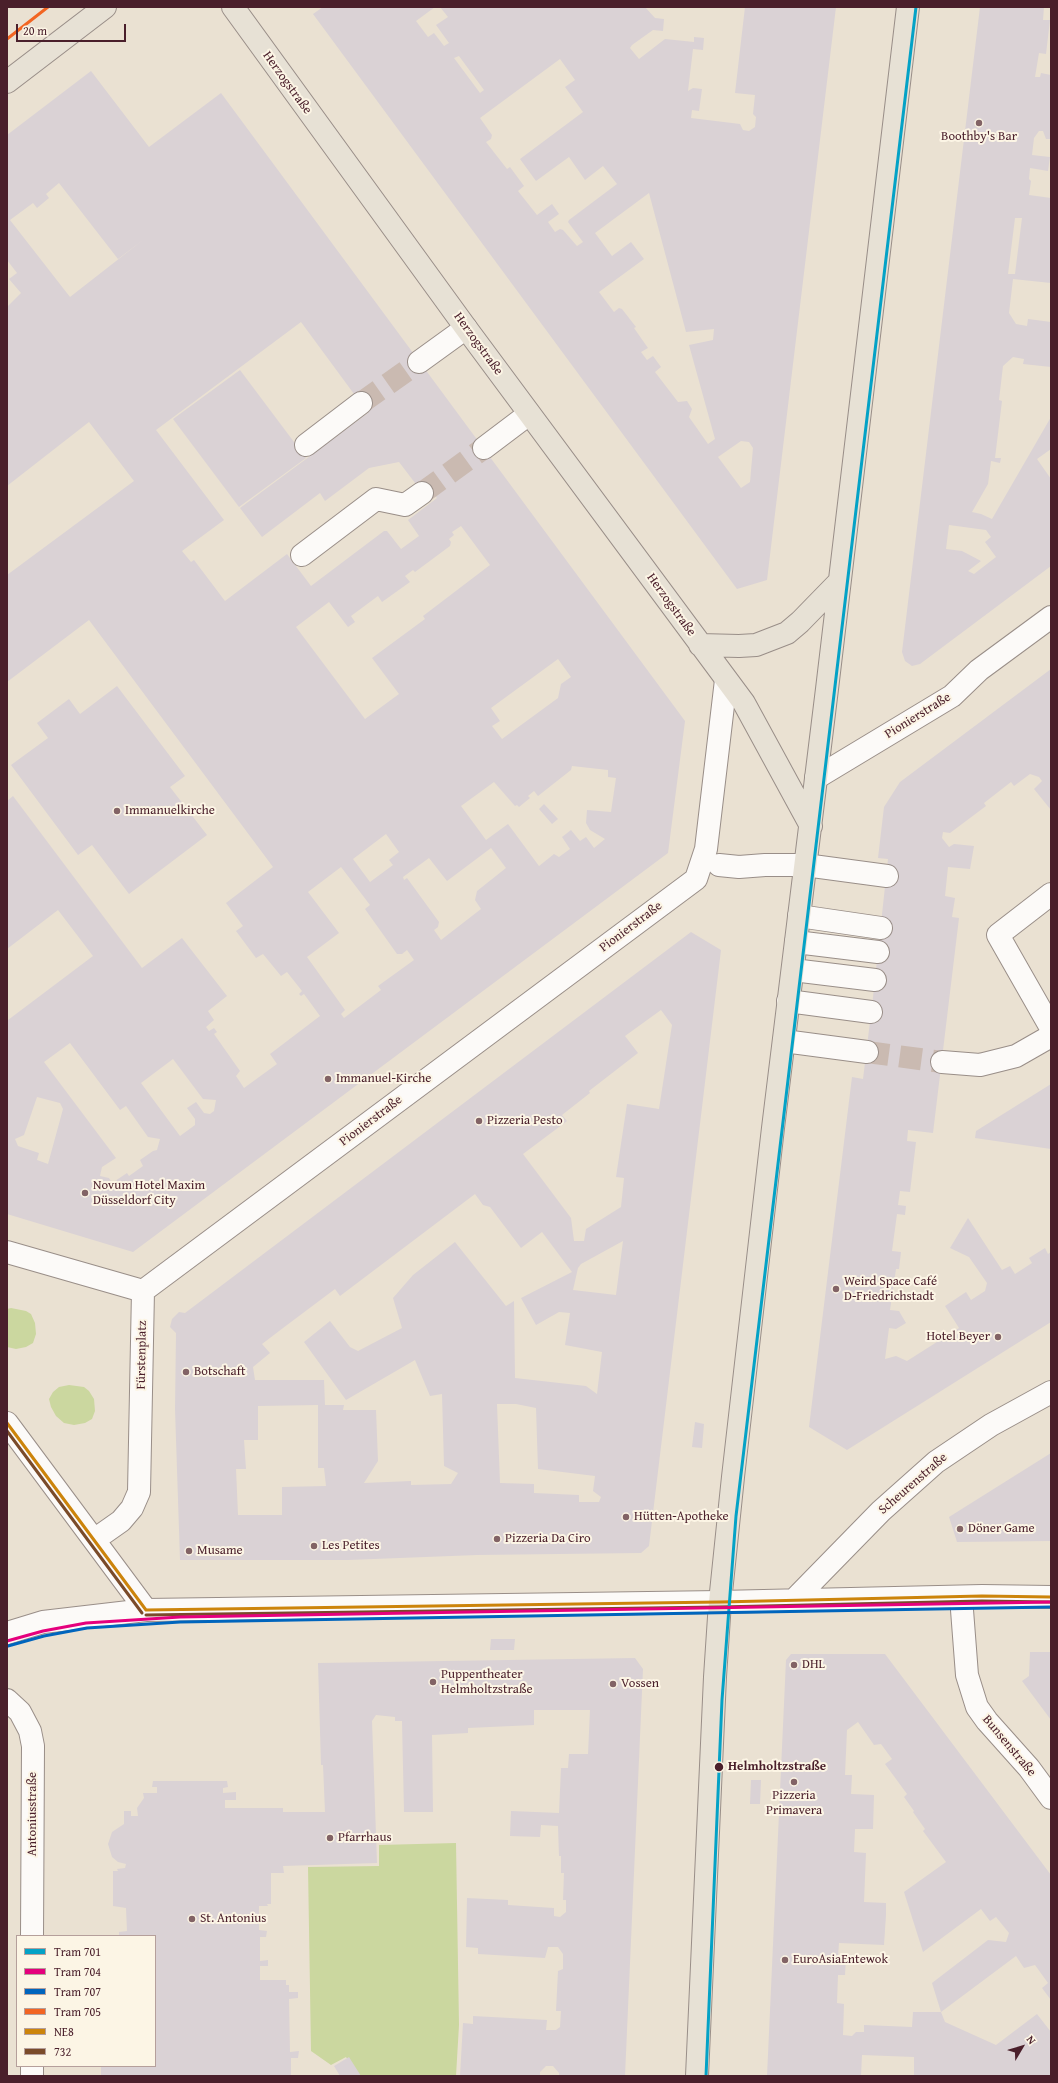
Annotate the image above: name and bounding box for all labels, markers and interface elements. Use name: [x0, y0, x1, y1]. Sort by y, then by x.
scale bar: [18, 16, 128, 42]
text: 20 m: [23, 22, 47, 39]
street label: Herzogstraße: [259, 49, 315, 117]
marker: Boothby's Bar: [974, 118, 984, 128]
place label: Boothby's Bar: [941, 129, 1017, 145]
street label: Herzogstraße: [450, 310, 506, 378]
street label: Herzogstraße: [643, 571, 699, 639]
street label: Pionierstraße: [882, 690, 954, 742]
place label: Immanuelkirche: [125, 803, 215, 819]
marker: Immanuelkirche: [112, 806, 122, 816]
street label: Pionierstraße: [597, 898, 665, 956]
place label: Immanuel-Kirche: [336, 1071, 431, 1087]
marker: Immanuel-Kirche: [323, 1074, 333, 1084]
street label: Pionierstraße: [337, 1092, 405, 1150]
place label: Pizzeria Pesto: [487, 1113, 563, 1129]
marker: Pizzeria Pesto: [474, 1116, 484, 1126]
place label: Novum Hotel Maxim Düsseldorf City: [93, 1178, 205, 1209]
marker: Novum Hotel Maxim Düsseldorf City: [80, 1188, 90, 1198]
place label: Weird Space Café D-Friedrichstadt: [844, 1274, 937, 1305]
marker: Weird Space Café D-Friedrichstadt: [831, 1284, 841, 1294]
street label: Fürstenplatz: [134, 1320, 150, 1390]
place label: Hotel Beyer: [926, 1329, 990, 1345]
marker: Hotel Beyer: [993, 1332, 1003, 1342]
place label: Botschaft: [194, 1364, 246, 1380]
marker: Botschaft: [181, 1367, 191, 1377]
street label: Scheurenstraße: [876, 1450, 950, 1518]
place label: Hütten-Apotheke: [634, 1509, 729, 1525]
marker: Hütten-Apotheke: [621, 1512, 631, 1522]
place label: Döner Game: [968, 1521, 1035, 1537]
marker: Döner Game: [955, 1524, 965, 1534]
place label: Pizzeria Da Ciro: [505, 1531, 591, 1547]
marker: Pizzeria Da Ciro: [492, 1534, 502, 1544]
place label: Les Petites: [322, 1538, 380, 1554]
marker: Les Petites: [309, 1541, 319, 1551]
place label: Musame: [197, 1543, 243, 1559]
marker: Musame: [184, 1546, 194, 1556]
place label: DHL: [802, 1657, 825, 1673]
marker: DHL: [789, 1660, 799, 1670]
place label: Puppentheater Helmholtzstraße: [441, 1667, 533, 1698]
place label: Vossen: [621, 1676, 659, 1692]
marker: Puppentheater Helmholtzstraße: [428, 1677, 438, 1687]
marker: Vossen: [608, 1679, 618, 1689]
street label: Bunsenstraße: [979, 1712, 1039, 1780]
place label: Helmholtzstraße: [728, 1759, 826, 1775]
marker: Helmholtzstraße: [713, 1761, 725, 1773]
street label: Antoniusstraße: [25, 1772, 41, 1856]
marker: Pizzeria Primavera: [789, 1777, 799, 1787]
place label: Pizzeria Primavera: [766, 1788, 822, 1819]
place label: Pfarrhaus: [338, 1830, 392, 1846]
marker: Pfarrhaus: [325, 1833, 335, 1843]
place label: St. Antonius: [200, 1911, 267, 1927]
marker: St. Antonius: [187, 1914, 197, 1924]
legend: [16, 1935, 156, 2067]
text: Tram 701: [54, 1943, 101, 1960]
place label: EuroAsiaEntewok: [793, 1952, 888, 1968]
marker: EuroAsiaEntewok: [780, 1955, 790, 1965]
text: Tram 704: [54, 1963, 101, 1980]
text: Tram 707: [54, 1983, 101, 2000]
text: Tram 705: [54, 2003, 101, 2020]
text: NE8: [54, 2023, 74, 2040]
north arrow: [1002, 2027, 1042, 2067]
text: N: [1023, 2032, 1040, 2047]
text: 732: [54, 2043, 71, 2060]

